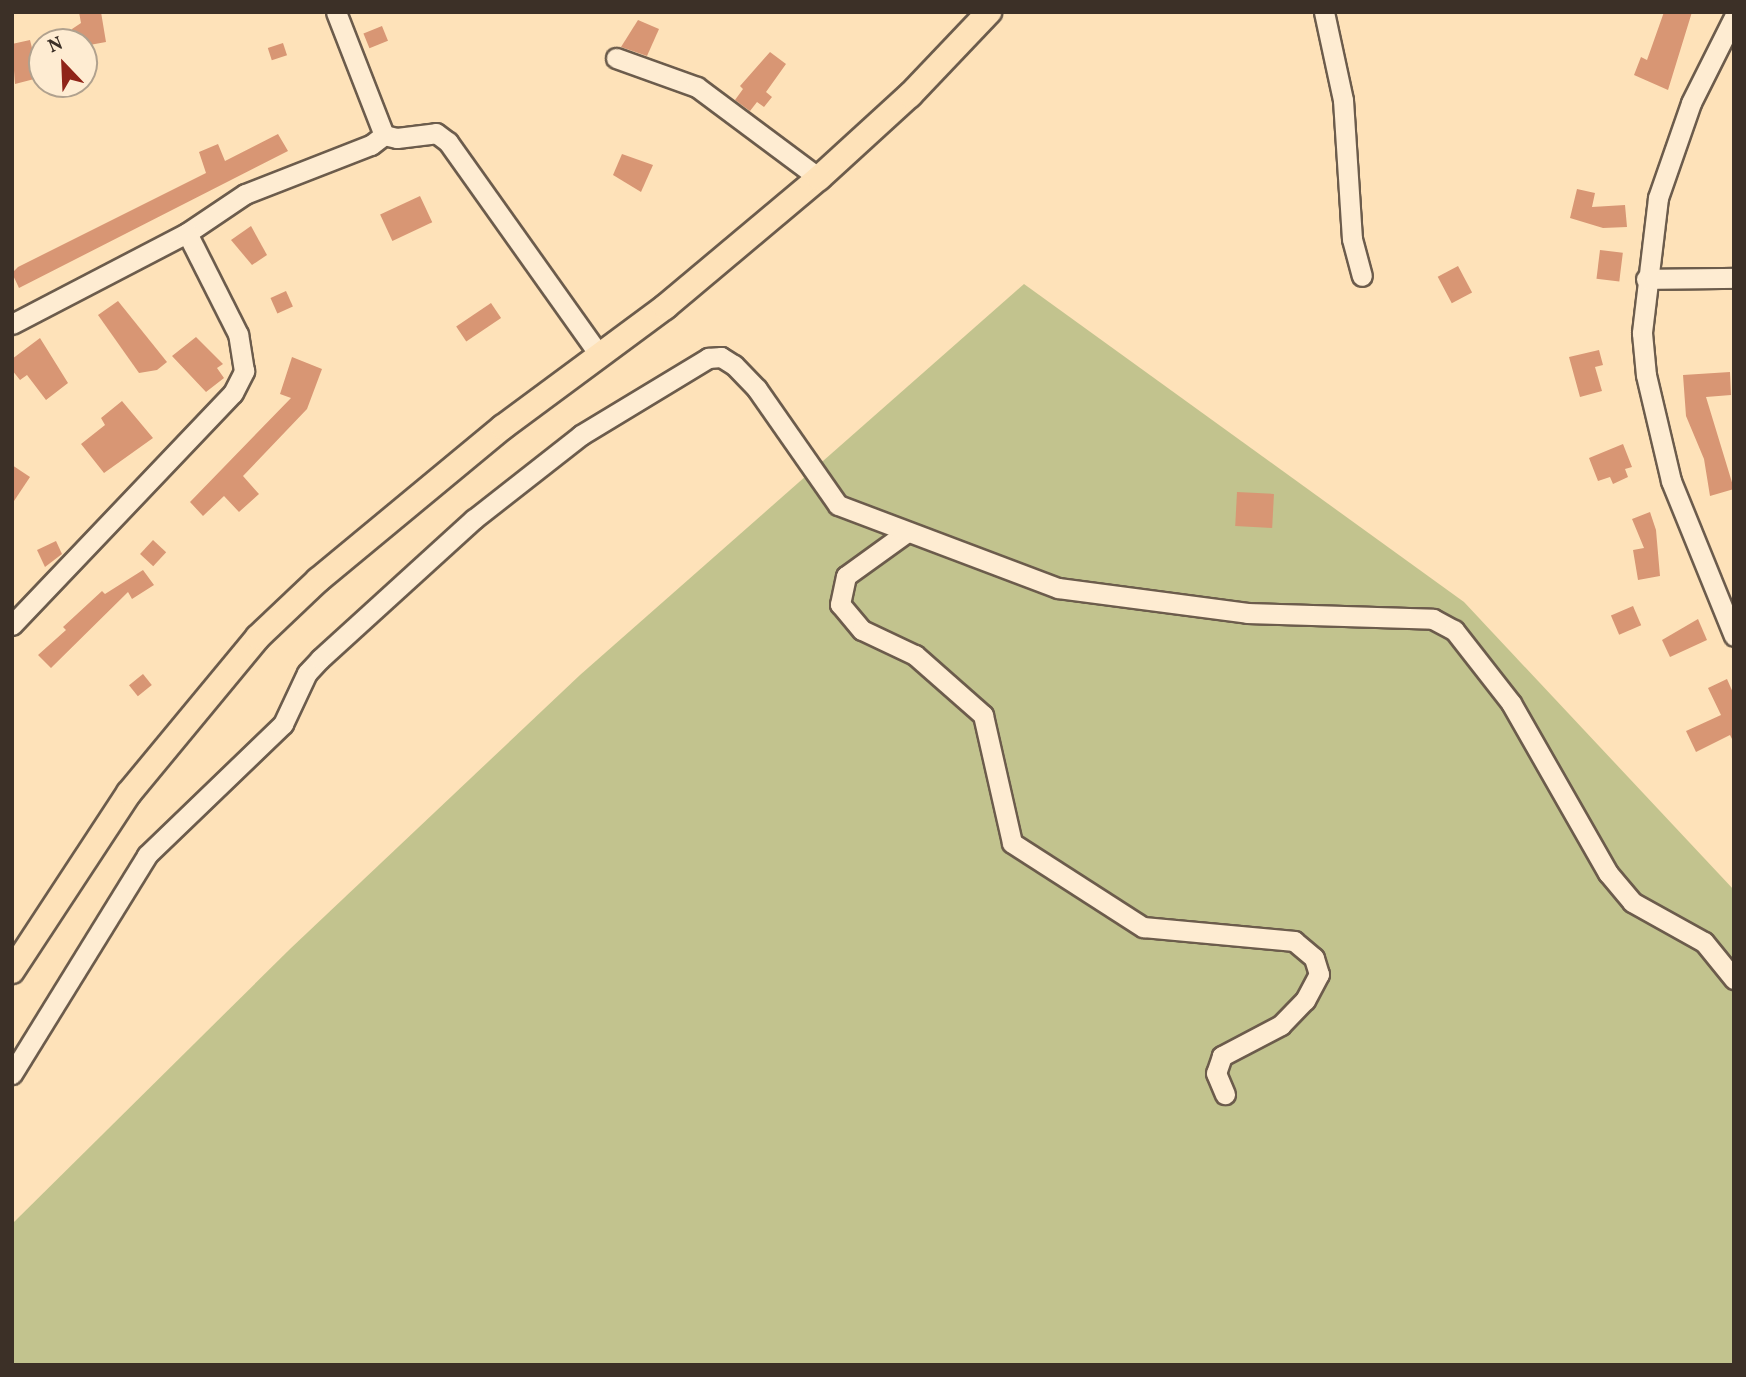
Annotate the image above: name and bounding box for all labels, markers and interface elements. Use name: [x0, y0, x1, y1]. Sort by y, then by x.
north arrow: [28, 28, 98, 98]
text: N: [44, 31, 67, 60]

